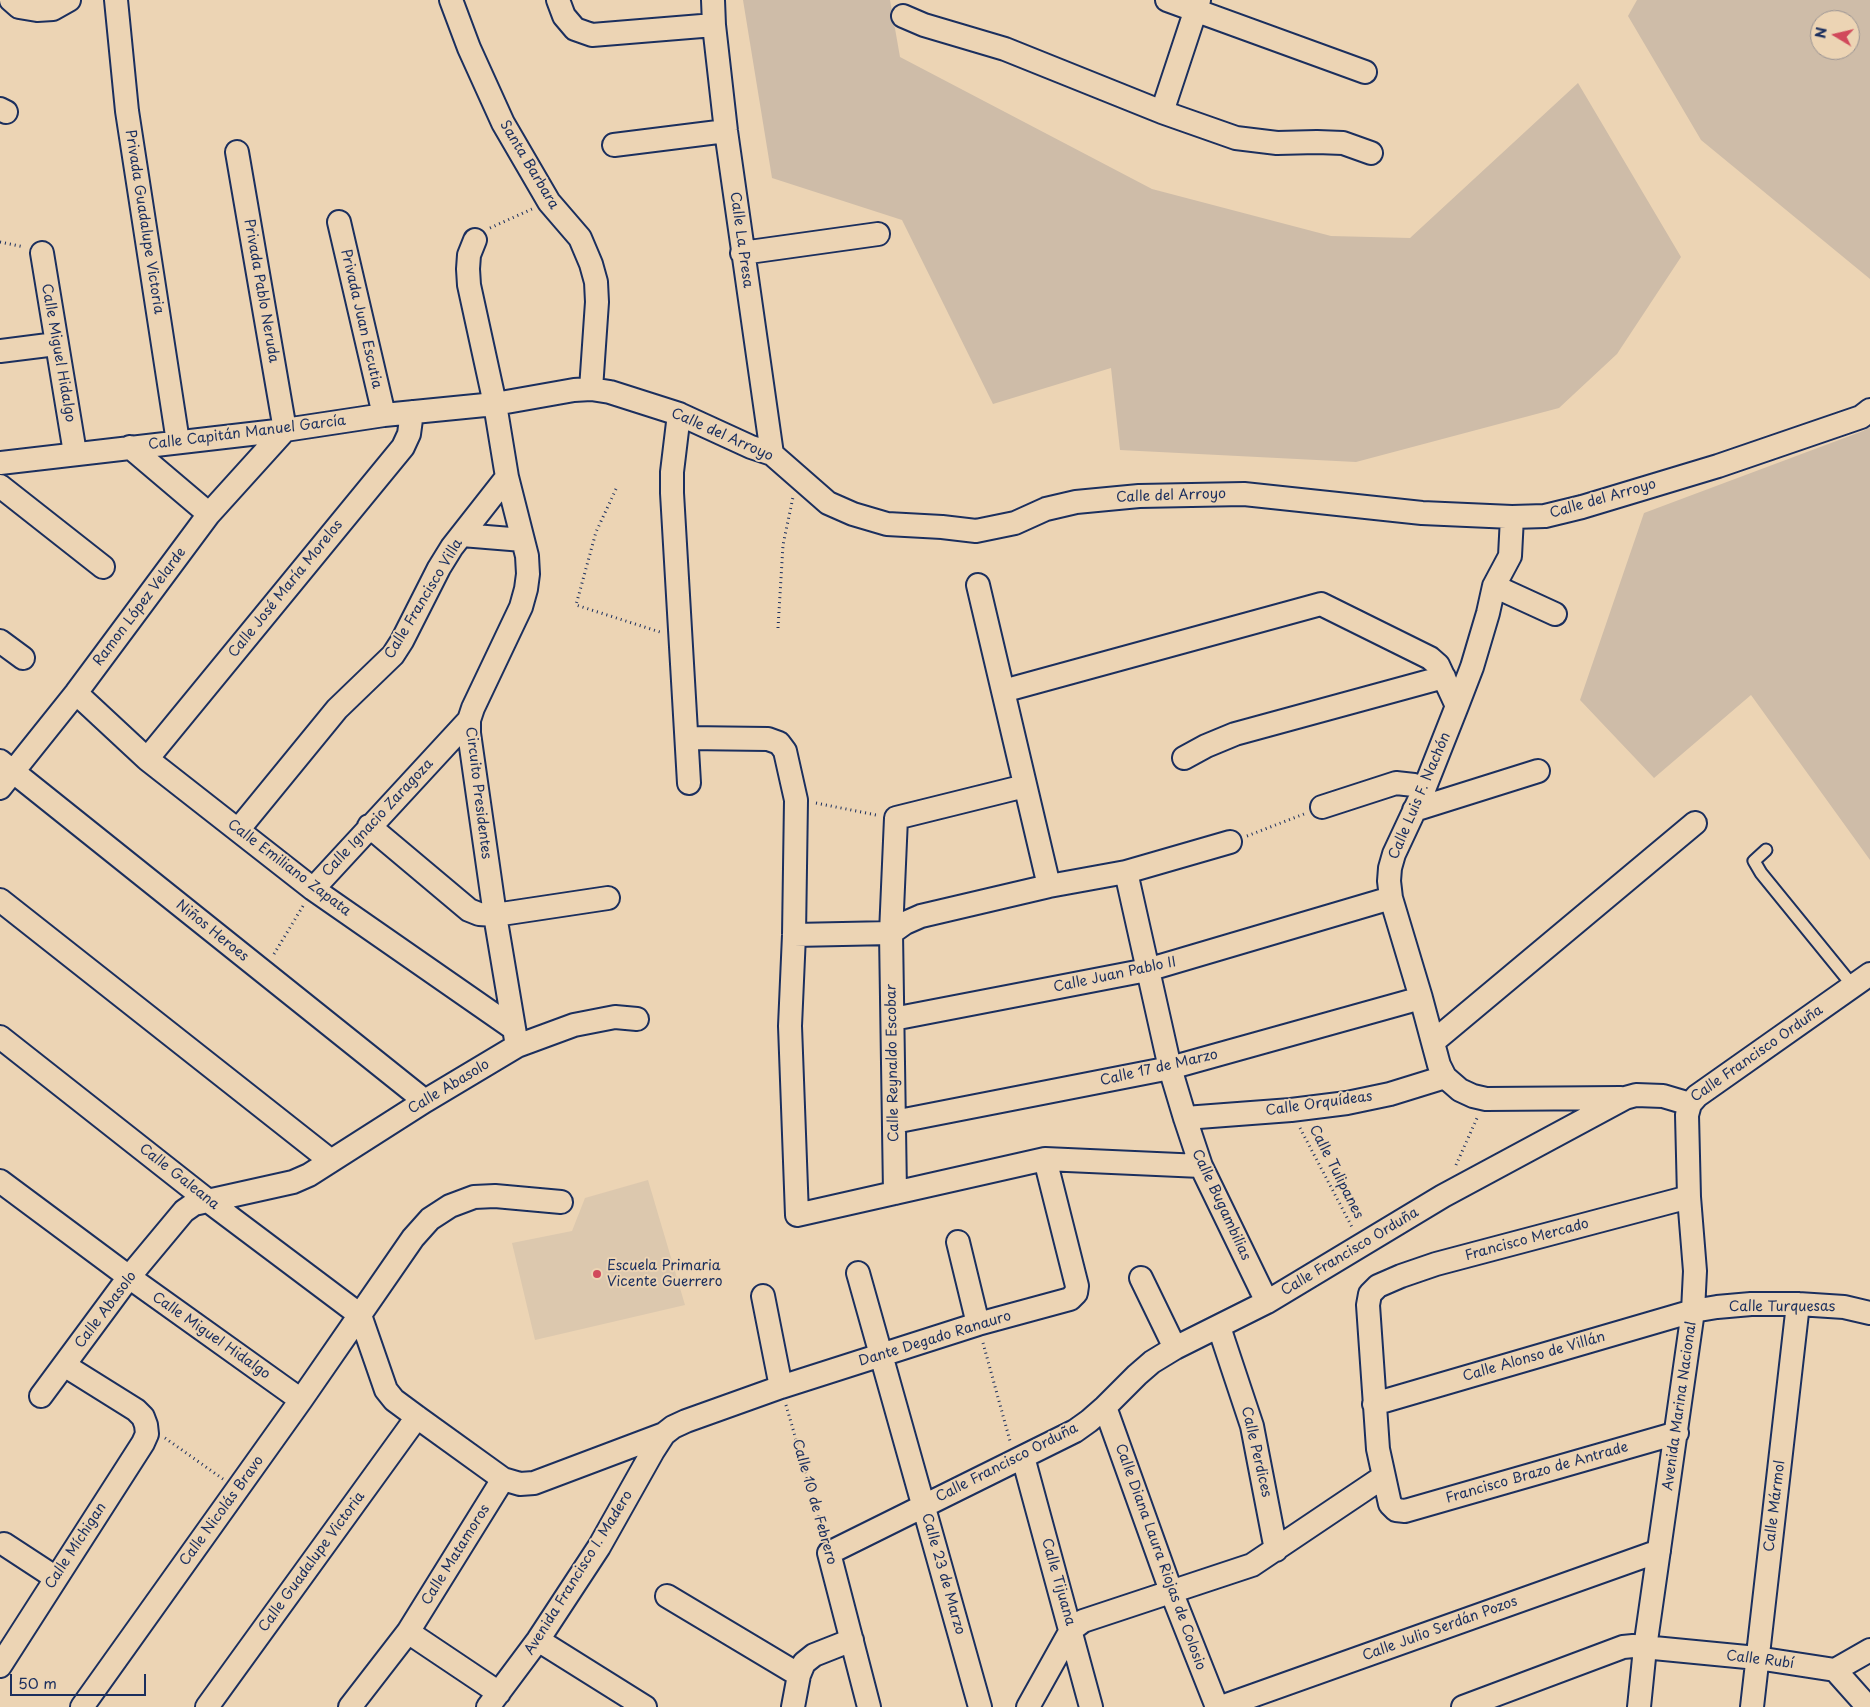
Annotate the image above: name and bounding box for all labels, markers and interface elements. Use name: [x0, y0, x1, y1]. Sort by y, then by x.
north arrow: [1810, 10, 1860, 60]
text: N: [1809, 26, 1832, 40]
street label: Santa Barbara: [496, 118, 562, 212]
street label: Privada Guadalupe Victoria: [121, 129, 167, 315]
street label: Calle La Presa: [726, 191, 756, 289]
street label: Privada Pablo Neruda: [240, 218, 282, 364]
street label: Privada Juan Escutia: [337, 248, 385, 390]
street label: Calle Miguel Hidalgo: [38, 282, 78, 424]
street label: Calle del Arroyo: [668, 405, 776, 465]
street label: Calle Capitán Manuel García: [147, 413, 347, 453]
street label: Calle del Arroyo: [1548, 476, 1658, 522]
street label: Calle del Arroyo: [1116, 486, 1226, 506]
street label: Calle José María Morelos: [225, 517, 347, 661]
street label: Calle Francisco Villa: [382, 536, 466, 662]
street label: Ramon López Velarde: [90, 545, 190, 669]
street label: Circuito Presidentes: [462, 726, 494, 860]
street label: Calle Luis F. Nachón: [1386, 730, 1454, 862]
street label: Calle Ignacio Zaragoza: [319, 756, 437, 880]
street label: Calle Emiliano Zapata: [224, 816, 354, 920]
street label: Niños Heroes: [172, 897, 252, 965]
street label: Calle Juan Pablo II: [1052, 954, 1178, 996]
street label: Calle Reynaldo Escobar: [883, 984, 903, 1142]
street label: Calle Francisco Orduña: [1688, 1002, 1826, 1106]
street label: Calle 17 de Marzo: [1099, 1046, 1219, 1090]
street label: Calle Abasolo: [405, 1056, 493, 1118]
street label: Calle Orquídeas: [1265, 1088, 1373, 1120]
street label: Calle Tulipanes: [1305, 1122, 1367, 1222]
street label: Calle Galeana: [136, 1141, 222, 1213]
street label: Calle Bugambilias: [1188, 1147, 1254, 1263]
street label: Calle Francisco Orduña: [1278, 1204, 1422, 1300]
street label: Francisco Mercado: [1463, 1215, 1591, 1265]
place label: Escuela Primaria Vicente Guerrero: [607, 1258, 722, 1290]
street label: Calle Abasolo: [72, 1268, 140, 1352]
marker: Escuela Primaria Vicente Guerrero: [591, 1268, 603, 1280]
street label: Calle Miguel Hidalgo: [149, 1289, 273, 1383]
street label: Calle Turquesas: [1729, 1299, 1835, 1315]
street label: Dante Degado Ranauro: [857, 1308, 1013, 1370]
street label: Avenida Marina Nacional: [1660, 1320, 1700, 1492]
street label: Calle Alonso de Villán: [1461, 1329, 1607, 1385]
street label: Calle Perdices: [1237, 1405, 1275, 1499]
street label: Calle Francisco Orduña: [933, 1420, 1081, 1506]
street label: Calle 10 de Febrero: [788, 1437, 840, 1567]
street label: Francisco Brazo de Antrade: [1444, 1439, 1630, 1507]
street label: Calle Diana Laura Riojas de Colosio: [1111, 1441, 1209, 1673]
street label: Calle Nicolás Bravo: [176, 1453, 268, 1569]
street label: Calle Mármol: [1761, 1459, 1789, 1553]
street label: Avenida Francisco I. Madero: [521, 1488, 637, 1658]
street label: Calle Guadalupe Victoria: [255, 1489, 369, 1635]
street label: Calle Míchigan: [42, 1500, 110, 1592]
street label: Calle Matamoros: [418, 1502, 494, 1608]
street label: Calle 23 de Marzo: [918, 1511, 968, 1637]
street label: Calle Tijuana: [1038, 1536, 1078, 1628]
street label: Calle Julio Serdán Pozos: [1360, 1593, 1520, 1665]
street label: Calle Rubí: [1725, 1648, 1795, 1672]
scale bar: [12, 1664, 149, 1696]
text: 50 m: [18, 1671, 57, 1694]

